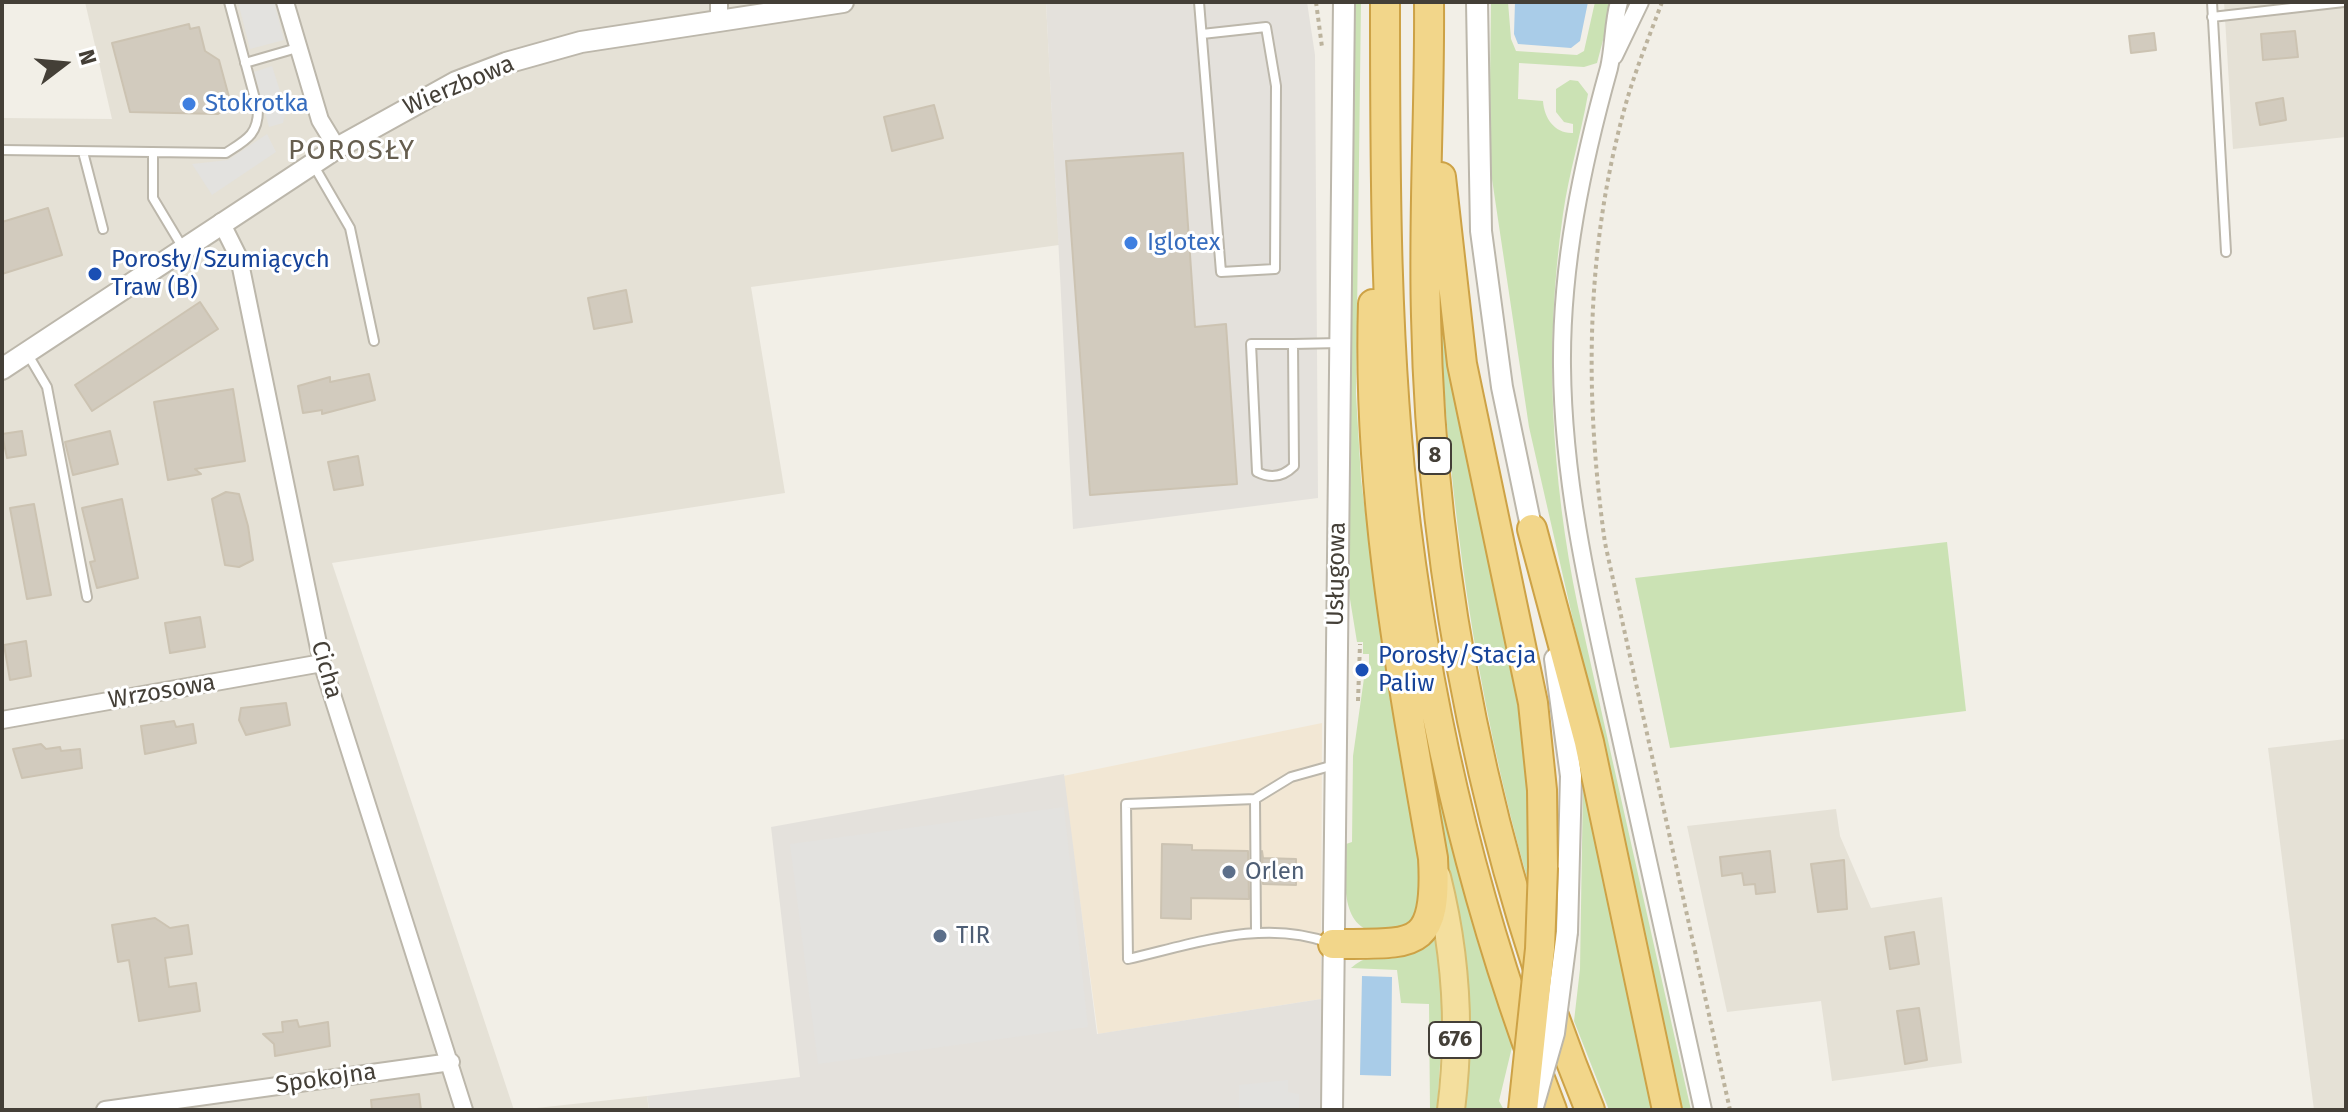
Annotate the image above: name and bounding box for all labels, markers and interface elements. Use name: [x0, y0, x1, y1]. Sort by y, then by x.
north arrow: [24, 24, 104, 104]
text: N: [73, 47, 103, 68]
street label: Wierzbowa: [399, 50, 519, 122]
place label: Stokrotka: [205, 90, 309, 118]
marker: Stokrotka: [180, 95, 198, 113]
district label: POROSŁY: [288, 134, 416, 168]
place label: Iglotex: [1147, 229, 1220, 257]
marker: Iglotex: [1122, 234, 1140, 252]
place label: Porosły/Szumiących Traw (B): [111, 246, 330, 302]
marker: Porosły/Szumiących Traw (B): [86, 265, 104, 283]
road number: 8: [1419, 438, 1451, 474]
street label: Usługowa: [1322, 522, 1352, 626]
street label: Cicha: [304, 638, 348, 702]
place label: Porosły/Stacja Paliw: [1378, 642, 1536, 698]
marker: Porosły/Stacja Paliw: [1353, 661, 1371, 679]
street label: Wrzosowa: [106, 668, 218, 716]
place label: Orlen: [1245, 858, 1305, 886]
marker: Orlen: [1220, 863, 1238, 881]
place label: TIR: [956, 922, 990, 950]
marker: TIR: [931, 927, 949, 945]
road number: 676: [1429, 1022, 1481, 1058]
street label: Spokojna: [274, 1058, 378, 1100]

